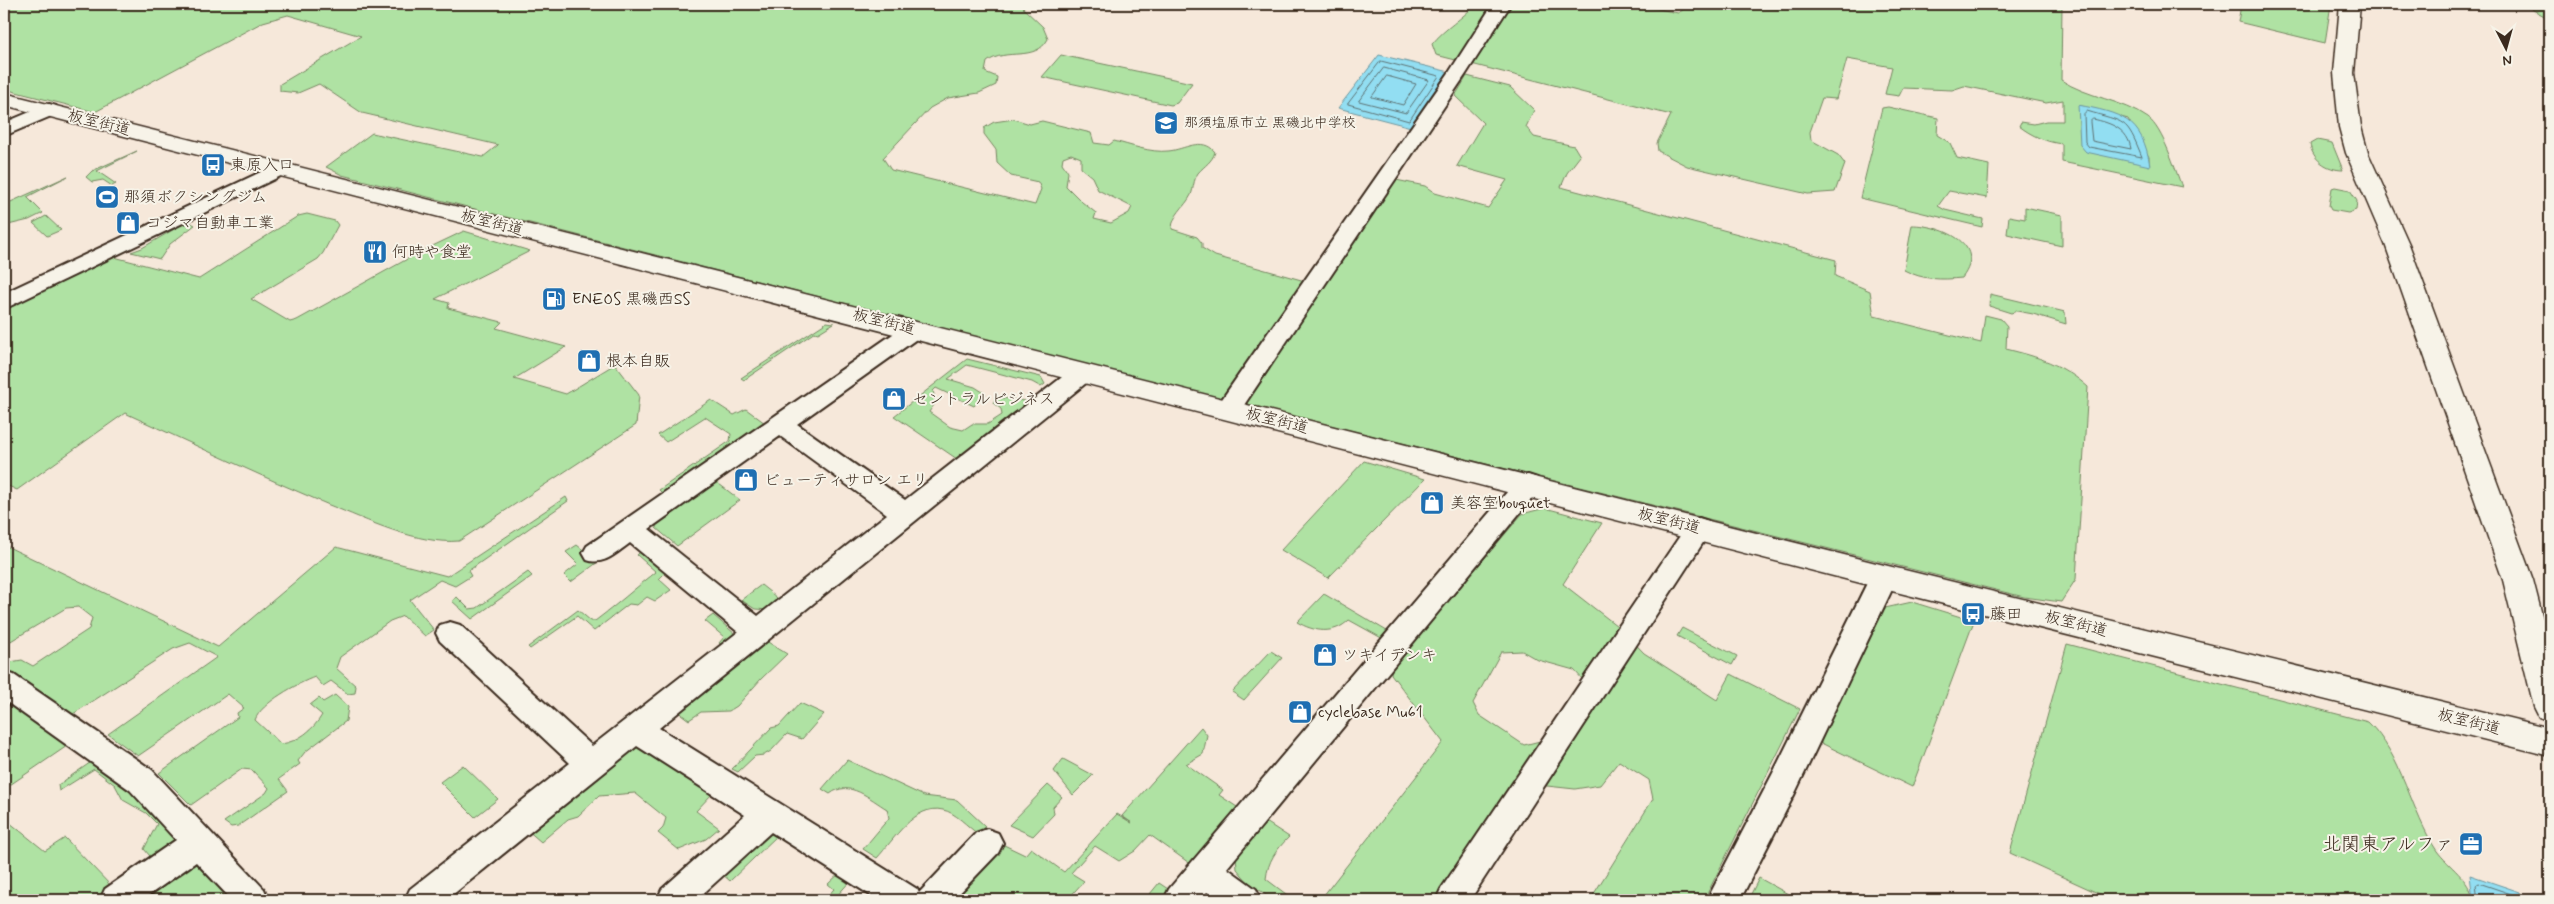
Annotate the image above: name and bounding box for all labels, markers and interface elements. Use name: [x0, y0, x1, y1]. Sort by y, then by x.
north arrow: [2482, 22, 2532, 72]
text: N: [2502, 50, 2513, 69]
street label: 板室街道: [65, 105, 133, 141]
school or university icon: 那須塩原市立 黒磯北中学校: [1153, 110, 1179, 136]
place label: 那須塩原市立 黒磯北中学校: [1184, 114, 1356, 132]
bus stop icon: 東原入口: [200, 152, 226, 178]
place label: 東原入口: [230, 155, 294, 176]
sports icon: 那須ボクシングジム: [94, 184, 120, 210]
place label: 那須ボクシングジム: [124, 187, 267, 208]
street label: 板室街道: [458, 205, 526, 241]
shop icon: コジマ自動車工業: [115, 210, 141, 236]
place label: コジマ自動車工業: [146, 213, 274, 234]
restaurant icon: 何時や食堂: [362, 239, 388, 265]
place label: 何時や食堂: [392, 242, 472, 263]
fuel station icon: ENEOS 黒磯西SS: [541, 286, 567, 312]
place label: ENEOS 黒磯西SS: [572, 289, 691, 310]
street label: 板室街道: [850, 304, 918, 340]
shop icon: 根本自販: [576, 348, 602, 374]
place label: 根本自販: [606, 351, 670, 372]
shop icon: セントラルビジネス: [881, 386, 907, 412]
place label: セントラルビジネス: [912, 389, 1055, 410]
street label: 板室街道: [1243, 403, 1311, 439]
shop icon: ビューティサロン エリ: [733, 467, 759, 493]
place label: ビューティサロン エリ: [764, 470, 928, 491]
shop icon: 美容室bouquet: [1419, 490, 1445, 516]
place label: 美容室bouquet: [1450, 493, 1551, 514]
street label: 板室街道: [1635, 503, 1703, 539]
bus stop icon: 藤田: [1960, 601, 1986, 627]
place label: 藤田: [1990, 604, 2022, 625]
street label: 板室街道: [2042, 606, 2110, 642]
shop icon: ツキイデンキ: [1312, 642, 1338, 668]
place label: ツキイデンキ: [1342, 645, 1437, 666]
shop icon: cyclebase Mu61: [1287, 699, 1313, 725]
place label: cyclebase Mu61: [1318, 702, 1423, 723]
street label: 板室街道: [2435, 704, 2503, 740]
office icon: 北関東アルファ: [2458, 831, 2484, 857]
place label: 北関東アルファ: [2322, 832, 2454, 857]

